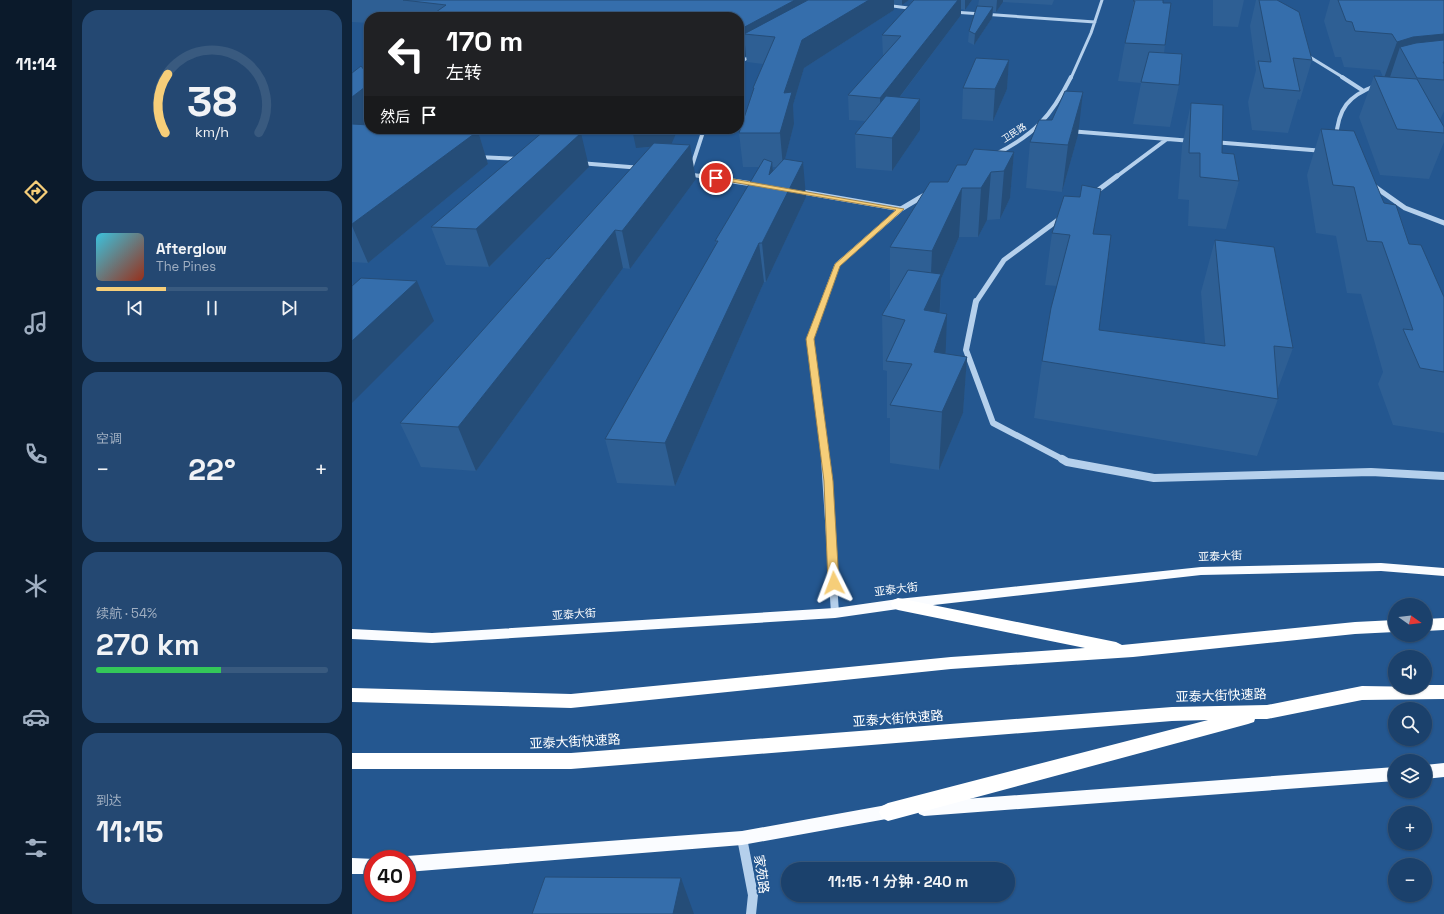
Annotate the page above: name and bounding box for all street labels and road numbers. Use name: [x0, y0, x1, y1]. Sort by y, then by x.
street label: 卫民路: [999, 121, 1029, 145]
street label: 亚泰大街: [1198, 548, 1242, 564]
street label: 亚泰大街: [873, 579, 919, 599]
street label: 亚泰大街: [552, 605, 596, 623]
street label: 亚泰大街快速路: [1175, 685, 1267, 706]
street label: 亚泰大街快速路: [852, 707, 944, 730]
street label: 亚泰大街快速路: [529, 731, 621, 752]
street label: 家苑路: [750, 854, 773, 895]

